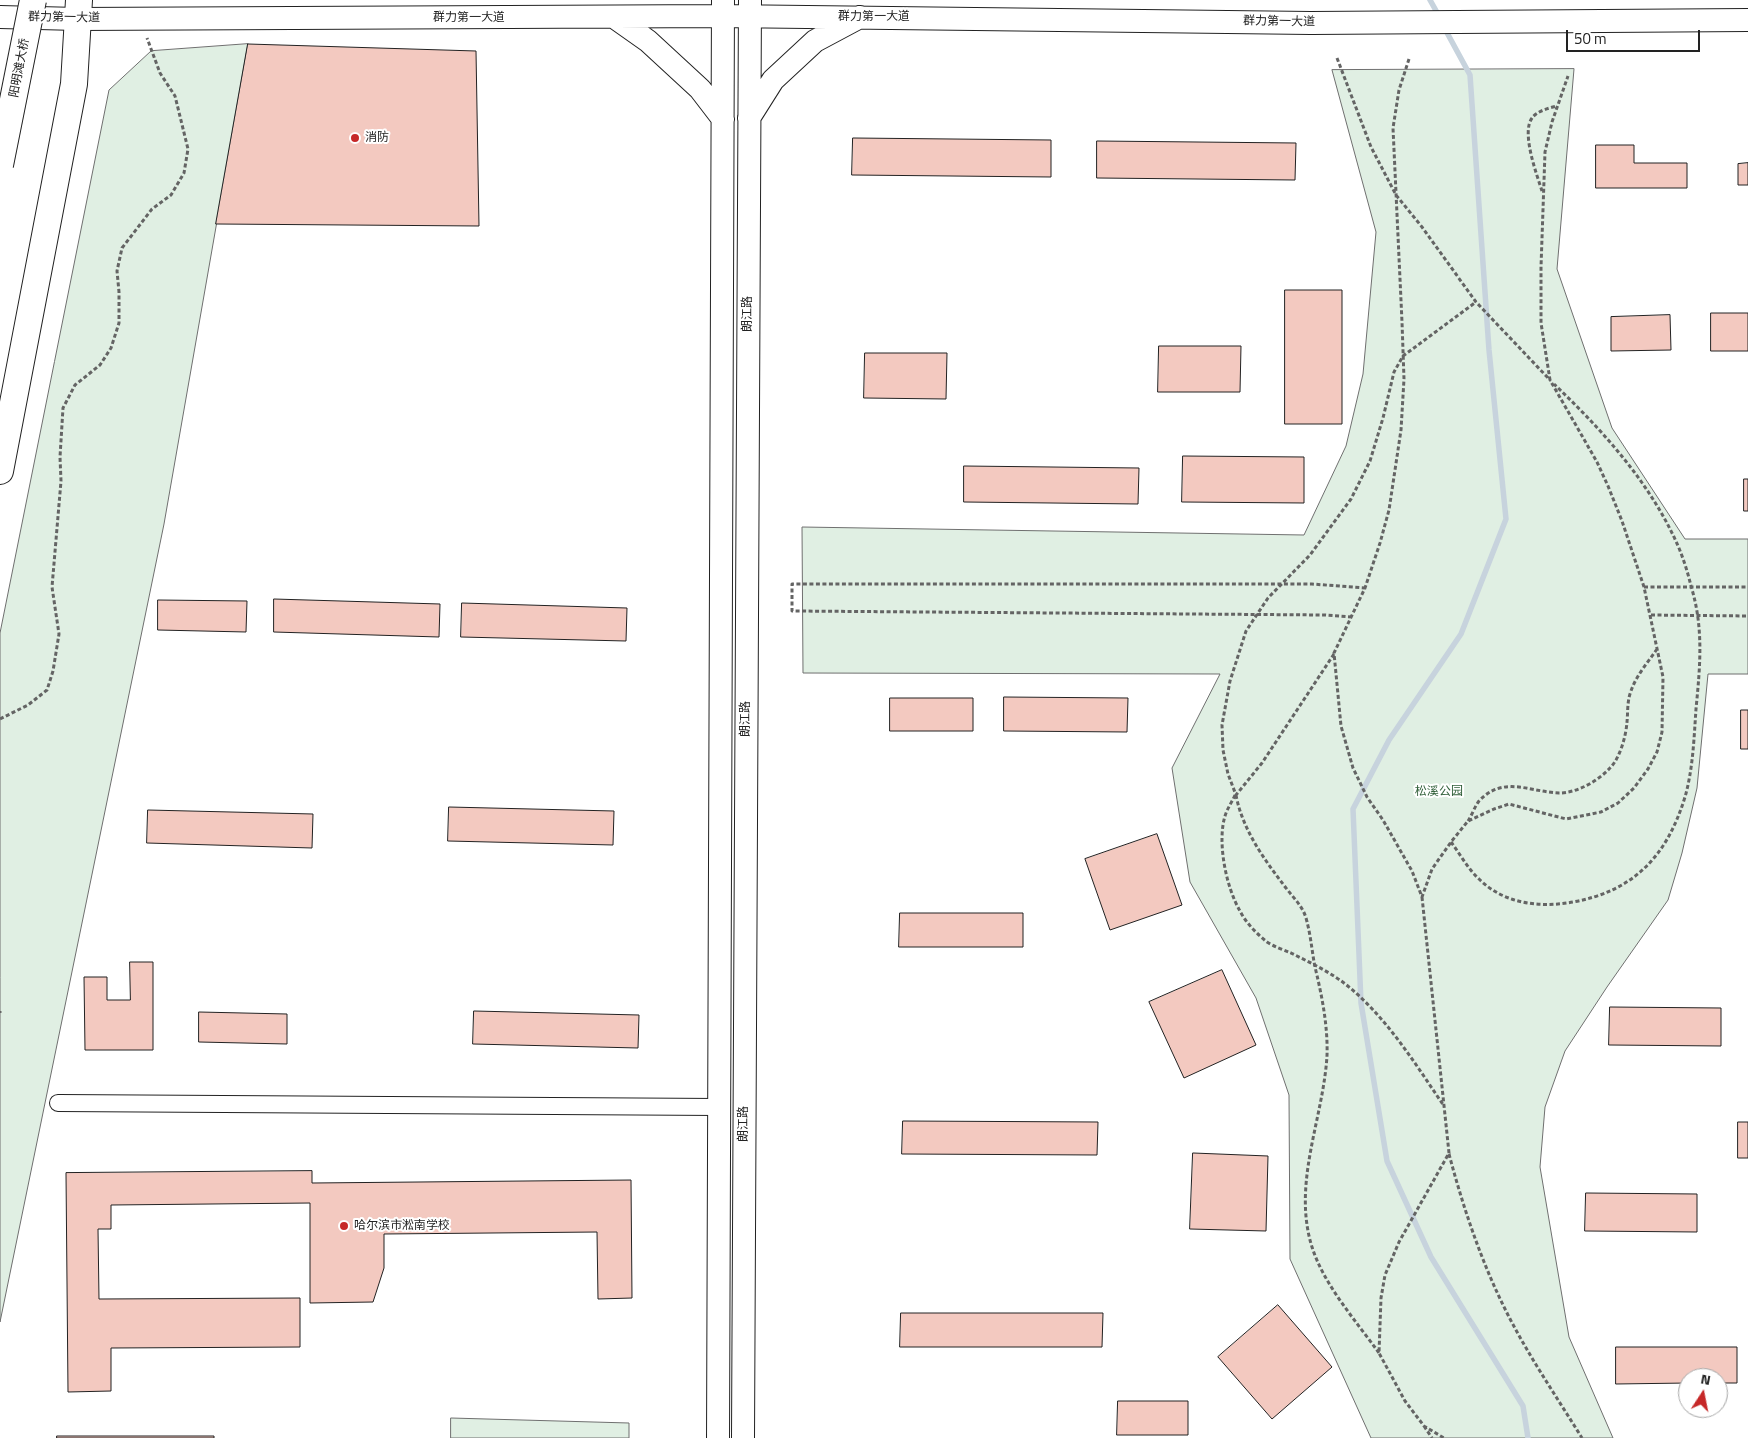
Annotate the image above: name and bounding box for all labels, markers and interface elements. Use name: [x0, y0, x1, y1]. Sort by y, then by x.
street label: 群力第一大道: [28, 10, 100, 26]
street label: 群力第一大道: [838, 10, 910, 24]
street label: 群力第一大道: [433, 11, 505, 25]
street label: 群力第一大道: [1243, 14, 1315, 30]
scale bar: [1568, 20, 1702, 52]
text: 50 m: [1574, 27, 1607, 50]
street label: 阳明滩大桥: [7, 37, 33, 99]
place label: 消防: [365, 131, 389, 145]
marker: 消防: [349, 132, 361, 144]
street label: 朗江路: [741, 296, 755, 332]
street label: 朗江路: [739, 701, 753, 737]
park label: 松溪公园: [1415, 785, 1463, 799]
street label: 朗江路: [737, 1106, 751, 1142]
place label: 哈尔滨市淞南学校: [354, 1219, 450, 1233]
marker: 哈尔滨市淞南学校: [338, 1220, 350, 1232]
north arrow: [1678, 1368, 1728, 1418]
text: N: [1699, 1368, 1713, 1390]

